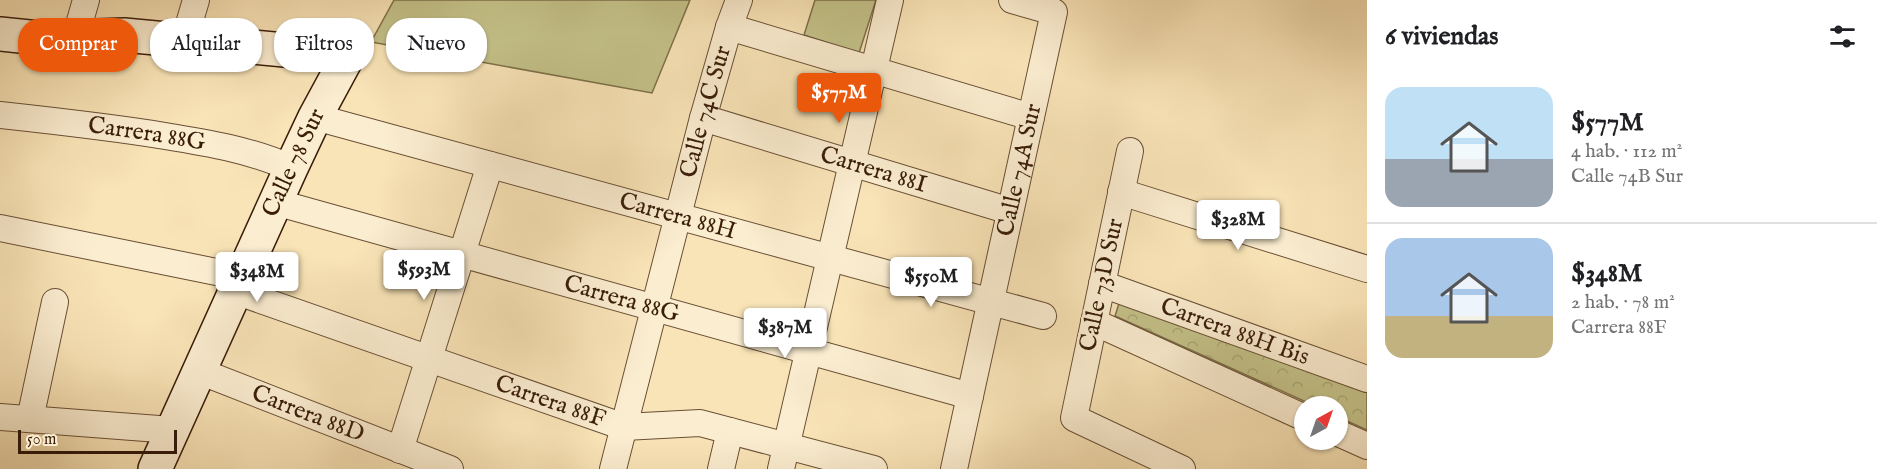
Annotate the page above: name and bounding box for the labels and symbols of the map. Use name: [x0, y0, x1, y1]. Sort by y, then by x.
street label: Calle 74C Sur: [673, 42, 738, 181]
pin: $577M: [797, 73, 881, 124]
street label: Calle 74A Sur: [990, 101, 1049, 239]
street label: Calle 78 Sur: [255, 104, 333, 222]
street label: Carrera 88G: [86, 110, 208, 158]
street label: Carrera 88I: [816, 139, 930, 200]
street label: Carrera 88H: [616, 185, 740, 247]
pin: $328M: [1196, 200, 1280, 251]
street label: Calle 73D Sur: [1073, 216, 1131, 354]
pin: $593M: [382, 250, 466, 301]
pin: $348M: [215, 252, 299, 303]
pin: $550M: [889, 257, 973, 308]
street label: Carrera 88G: [560, 268, 683, 330]
street label: Carrera 88H Bis: [1156, 291, 1313, 373]
pin: $387M: [743, 308, 827, 359]
street label: Carrera 88F: [491, 368, 610, 435]
street label: Carrera 88D: [247, 378, 369, 450]
north arrow: [1294, 396, 1348, 450]
scale bar: [18, 427, 177, 454]

